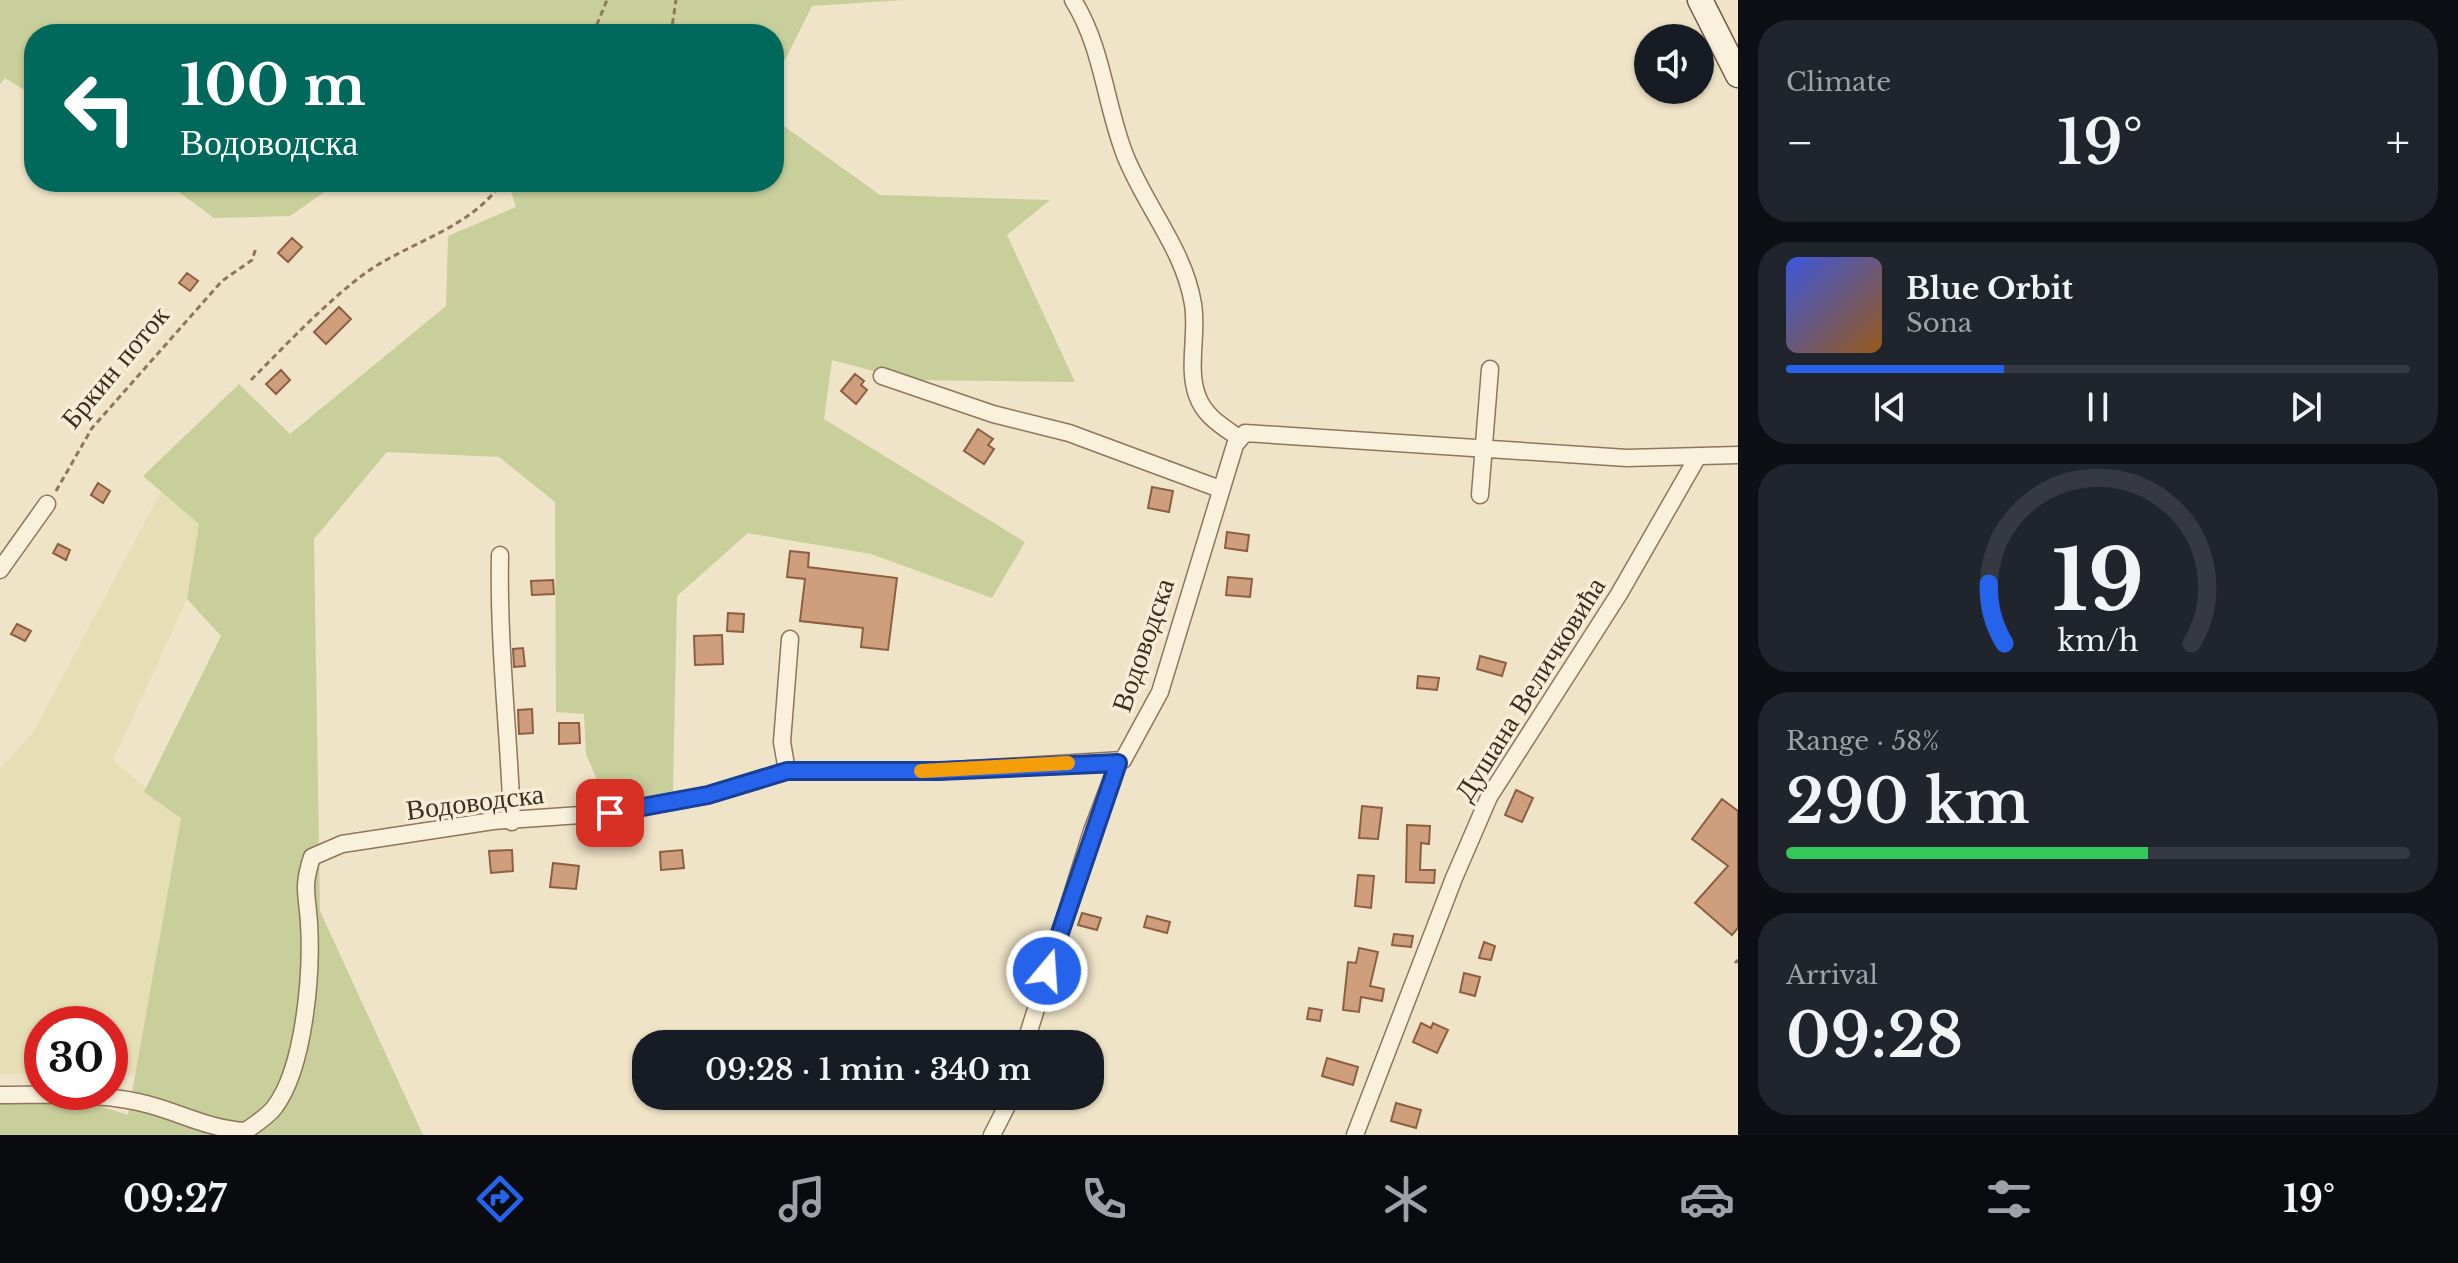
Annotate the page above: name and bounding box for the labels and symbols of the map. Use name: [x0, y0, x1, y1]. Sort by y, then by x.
street label: Бркин поток: [53, 298, 177, 436]
street label: Душана Величковића: [1447, 570, 1613, 807]
street label: Водоводска: [1104, 573, 1182, 716]
street label: Водоводска: [404, 776, 546, 828]
pin: [576, 779, 644, 847]
position arrow: [1005, 929, 1089, 1013]
speed limit sign: 30: [24, 1006, 128, 1110]

